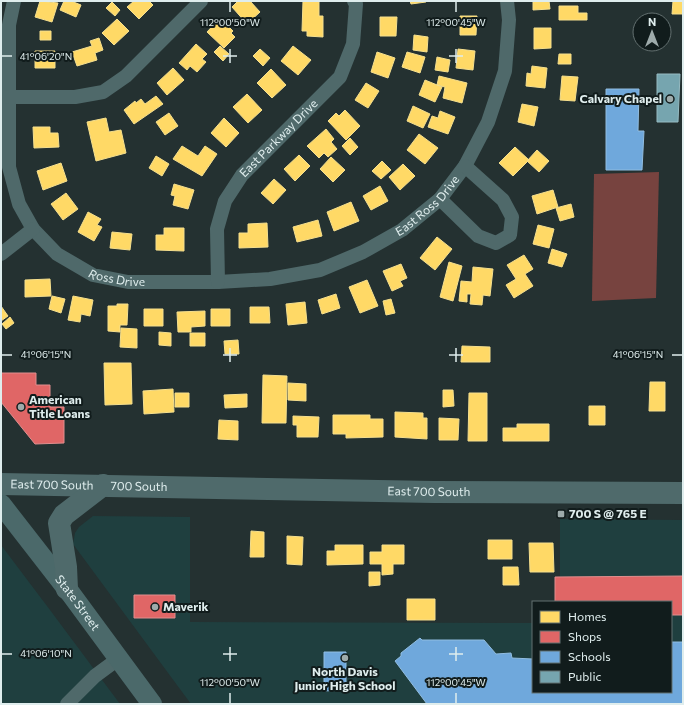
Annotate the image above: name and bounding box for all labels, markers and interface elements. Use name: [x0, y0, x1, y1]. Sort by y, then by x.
north arrow: [632, 12, 672, 52]
text: N: [648, 15, 656, 28]
text: 112°00'50"W: [200, 16, 260, 28]
text: 112°00'45"W: [426, 16, 486, 28]
text: 41°06'20"N: [20, 50, 72, 62]
place label: Calvary Chapel: [579, 91, 662, 105]
marker: Calvary Chapel: [665, 94, 675, 104]
street label: East Parkway Drive: [236, 96, 320, 180]
street label: East Ross Drive: [393, 172, 462, 238]
street label: Ross Drive: [86, 266, 145, 288]
text: 41°06'15"N: [21, 348, 71, 360]
text: 41°06'15"N: [613, 348, 663, 360]
place label: American Title Loans: [29, 392, 90, 420]
marker: American Title Loans: [16, 402, 26, 412]
street label: East 700 South: [10, 476, 94, 492]
street label: 700 South: [110, 478, 168, 493]
street label: East 700 South: [387, 483, 471, 498]
place label: 700 S @ 765 E: [569, 506, 647, 520]
marker: 700 S @ 765 E: [556, 509, 566, 519]
street label: State Street: [53, 572, 103, 633]
place label: Maverik: [163, 599, 208, 613]
legend: [532, 601, 672, 693]
marker: Maverik: [150, 602, 160, 612]
text: Homes: [568, 609, 606, 623]
text: Shops: [568, 629, 602, 643]
text: 41°06'10"N: [20, 647, 72, 659]
text: Schools: [568, 649, 611, 663]
marker: North Davis Junior High School: [340, 653, 350, 663]
place label: North Davis Junior High School: [294, 664, 396, 693]
text: Public: [568, 669, 601, 683]
text: 112°00'50"W: [200, 676, 260, 688]
text: 112°00'45"W: [426, 676, 486, 688]

